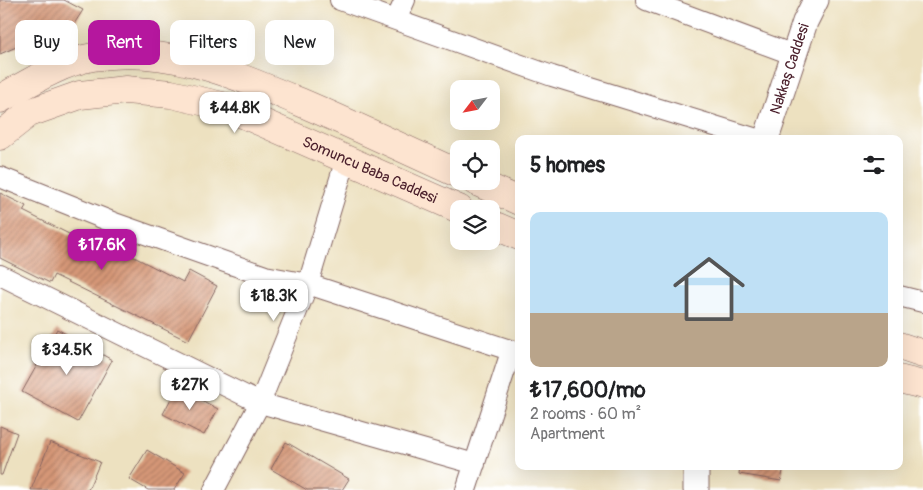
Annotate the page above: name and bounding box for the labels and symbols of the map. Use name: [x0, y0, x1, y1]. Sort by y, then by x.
street label: Nakkaş Caddesi: [765, 21, 813, 117]
north arrow: [450, 80, 500, 130]
pin: ₺44.8K: [194, 92, 276, 134]
street label: Somuncu Baba Caddesi: [299, 132, 440, 208]
pin: ₺17.6K: [61, 228, 143, 271]
pin: ₺18.3K: [233, 280, 315, 322]
pin: ₺34.5K: [26, 334, 108, 376]
pin: ₺27K: [160, 368, 220, 411]

